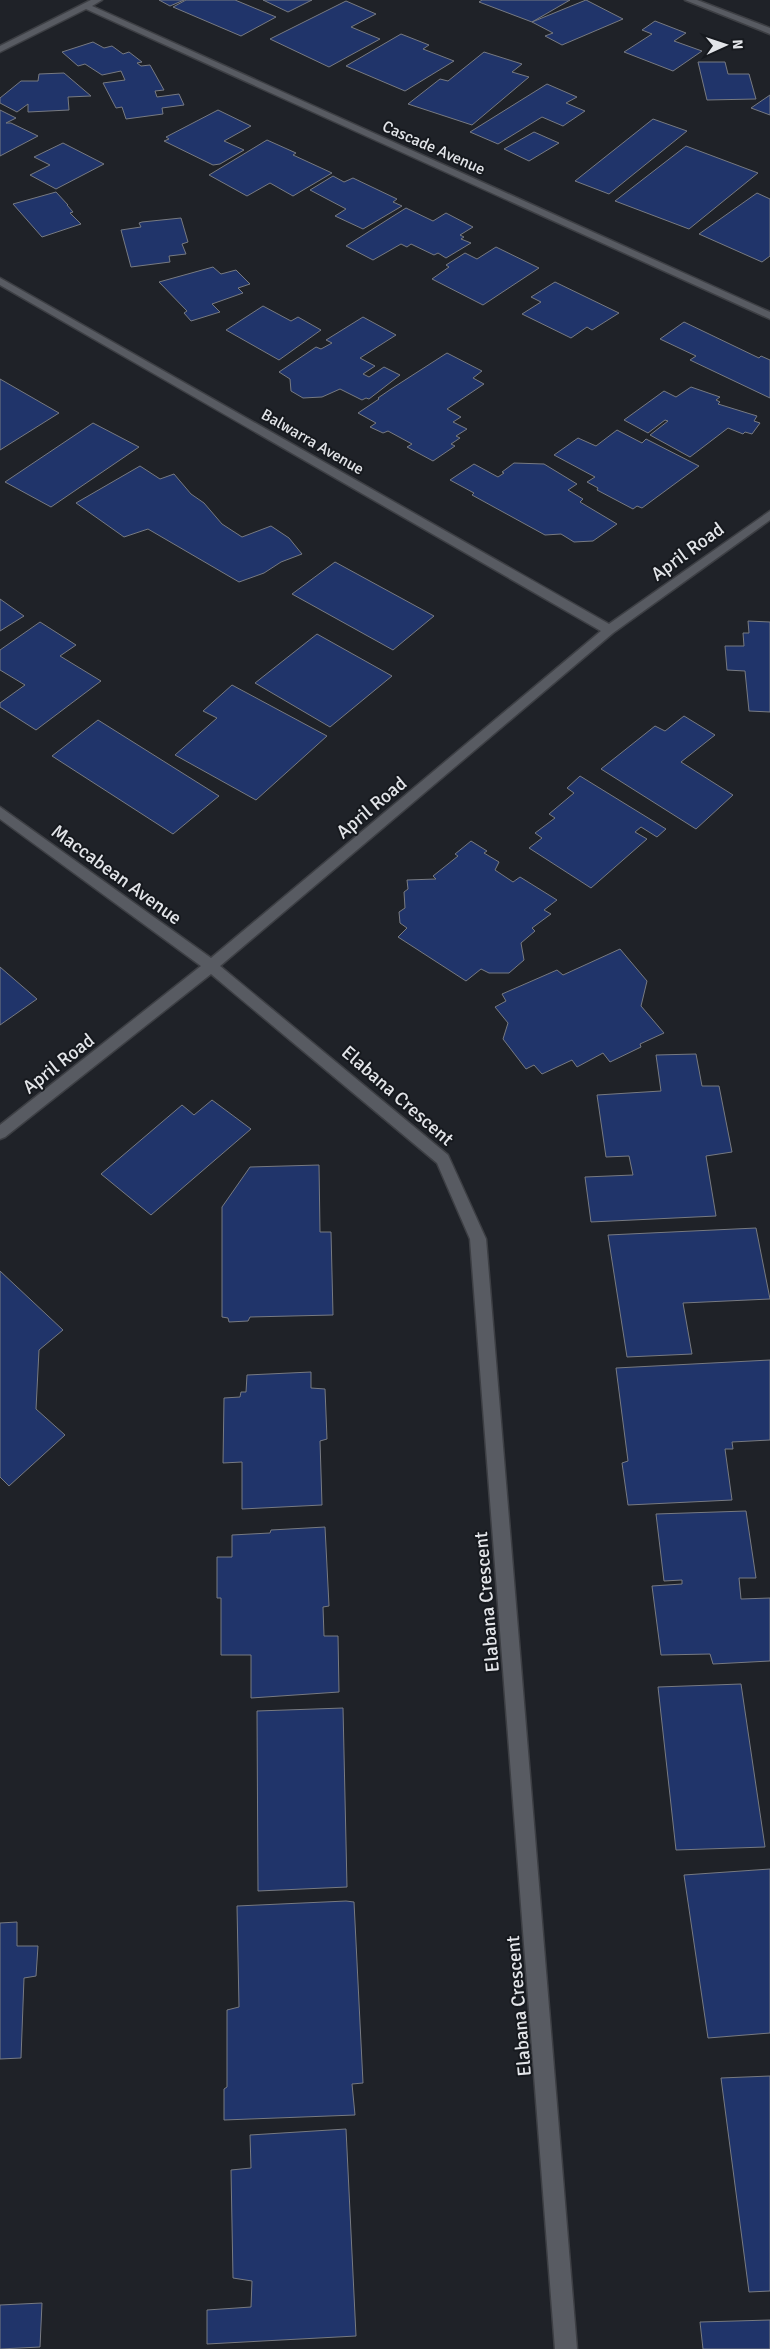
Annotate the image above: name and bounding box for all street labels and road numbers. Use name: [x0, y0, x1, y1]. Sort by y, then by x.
street label: Cascade Avenue: [379, 116, 488, 179]
street label: Balwarra Avenue: [258, 404, 367, 479]
street label: April Road: [646, 517, 729, 586]
street label: April Road: [332, 771, 412, 844]
street label: Maccabean Avenue: [46, 819, 186, 930]
street label: April Road: [18, 1028, 99, 1099]
street label: Elabana Crescent: [336, 1040, 459, 1151]
street label: Elabana Crescent: [469, 1530, 505, 1673]
street label: Elabana Crescent: [501, 1934, 537, 2077]

